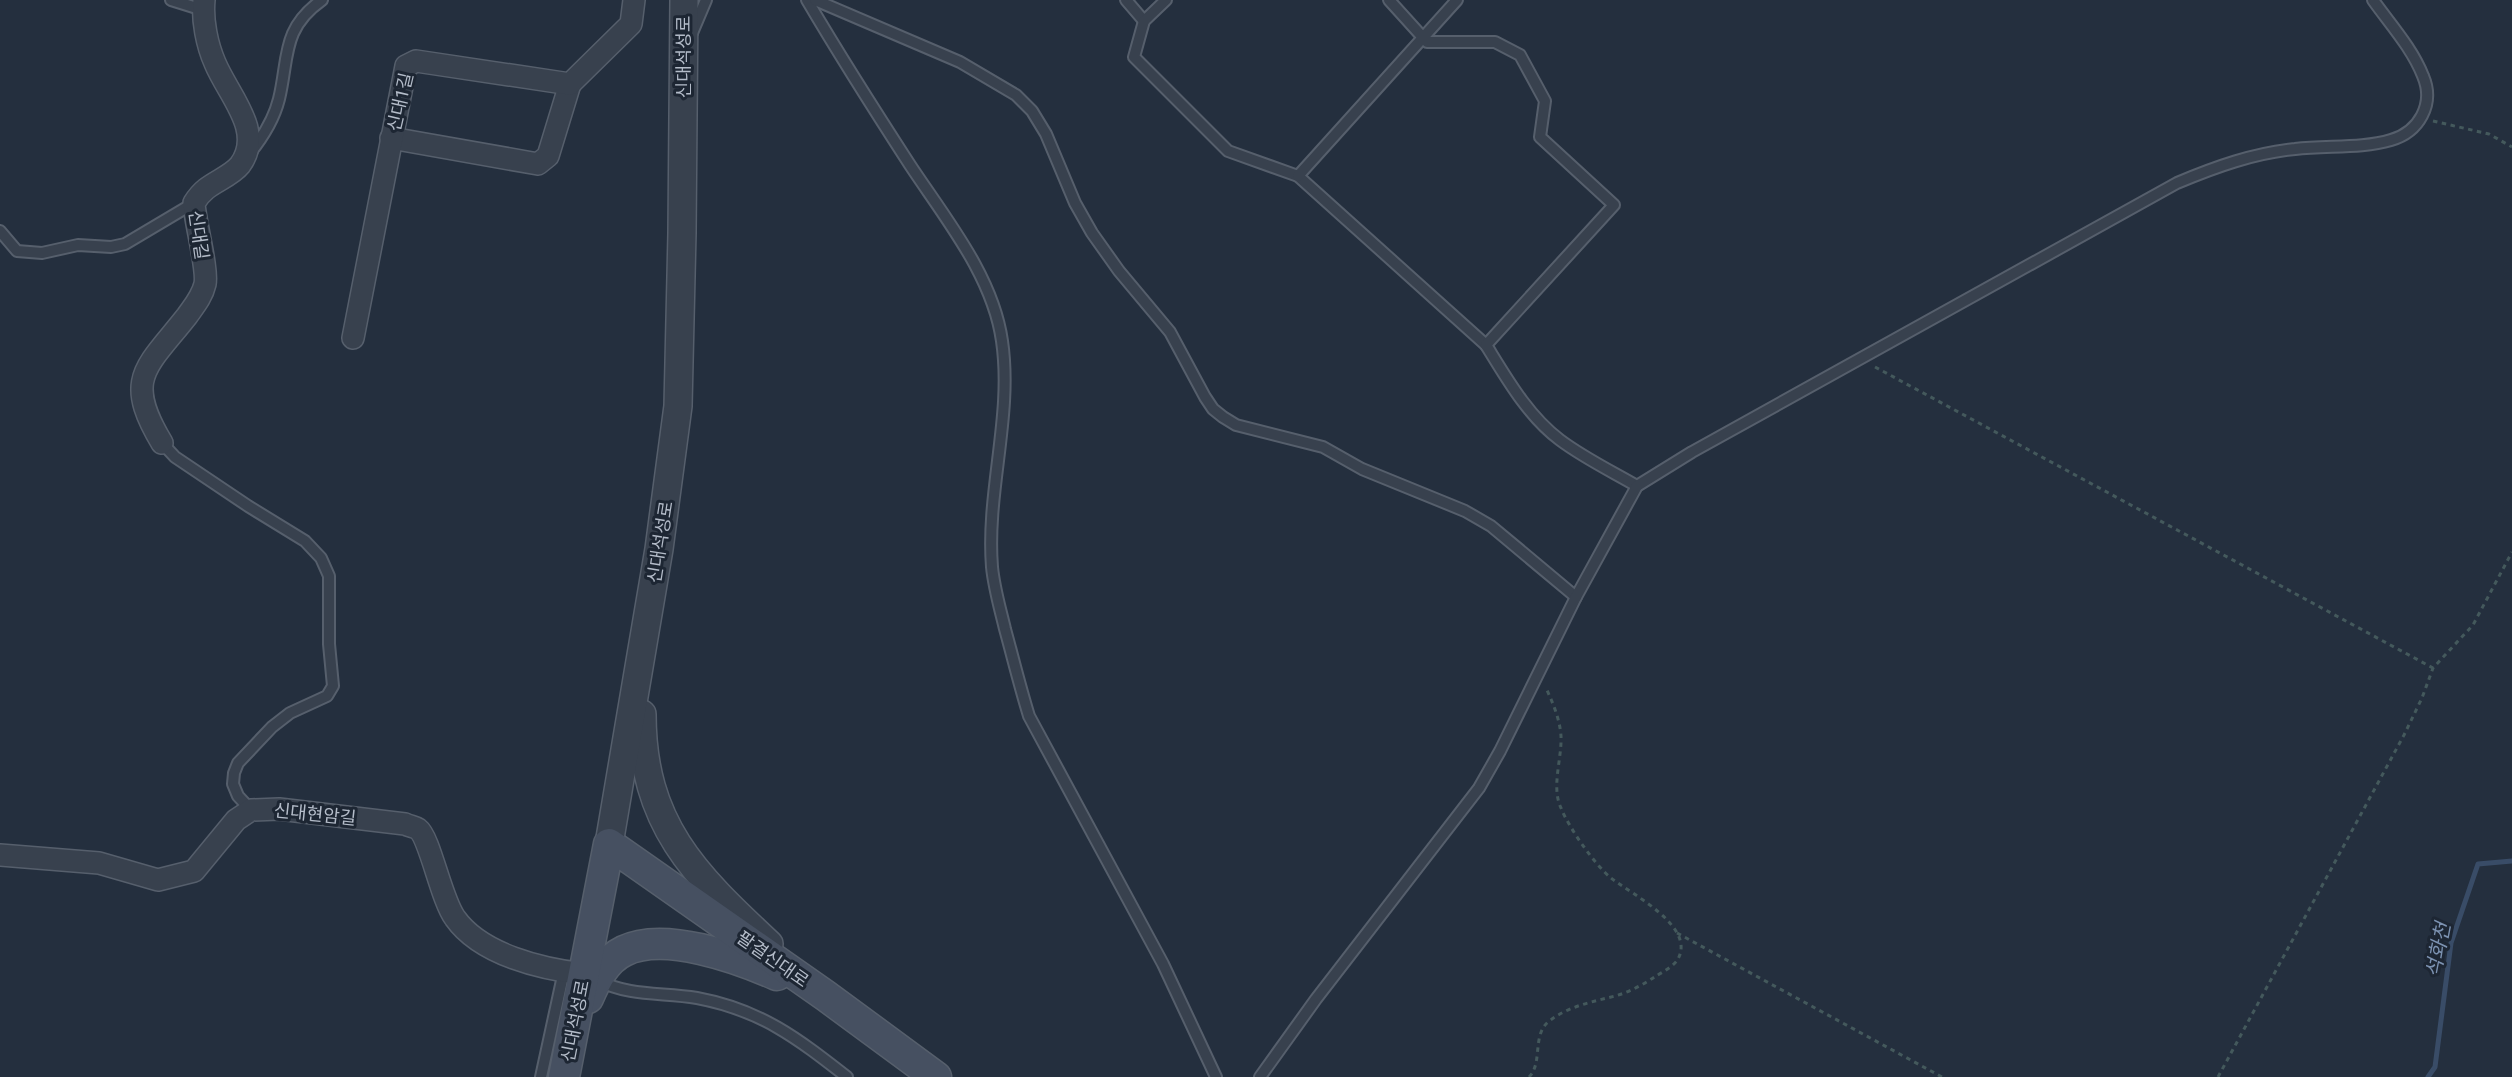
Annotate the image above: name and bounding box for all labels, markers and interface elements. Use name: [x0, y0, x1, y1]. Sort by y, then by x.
street label: 신대석성로: [673, 16, 694, 98]
street label: 신대1길: [383, 71, 417, 133]
street label: 신대길: [185, 209, 213, 261]
street label: 신대석성로: [643, 499, 677, 585]
street label: 신대현암길: [273, 799, 357, 829]
water label: 석화천: [2421, 918, 2456, 979]
street label: 팔결신대로: [733, 927, 813, 991]
street label: 신대석성로: [557, 978, 593, 1064]

